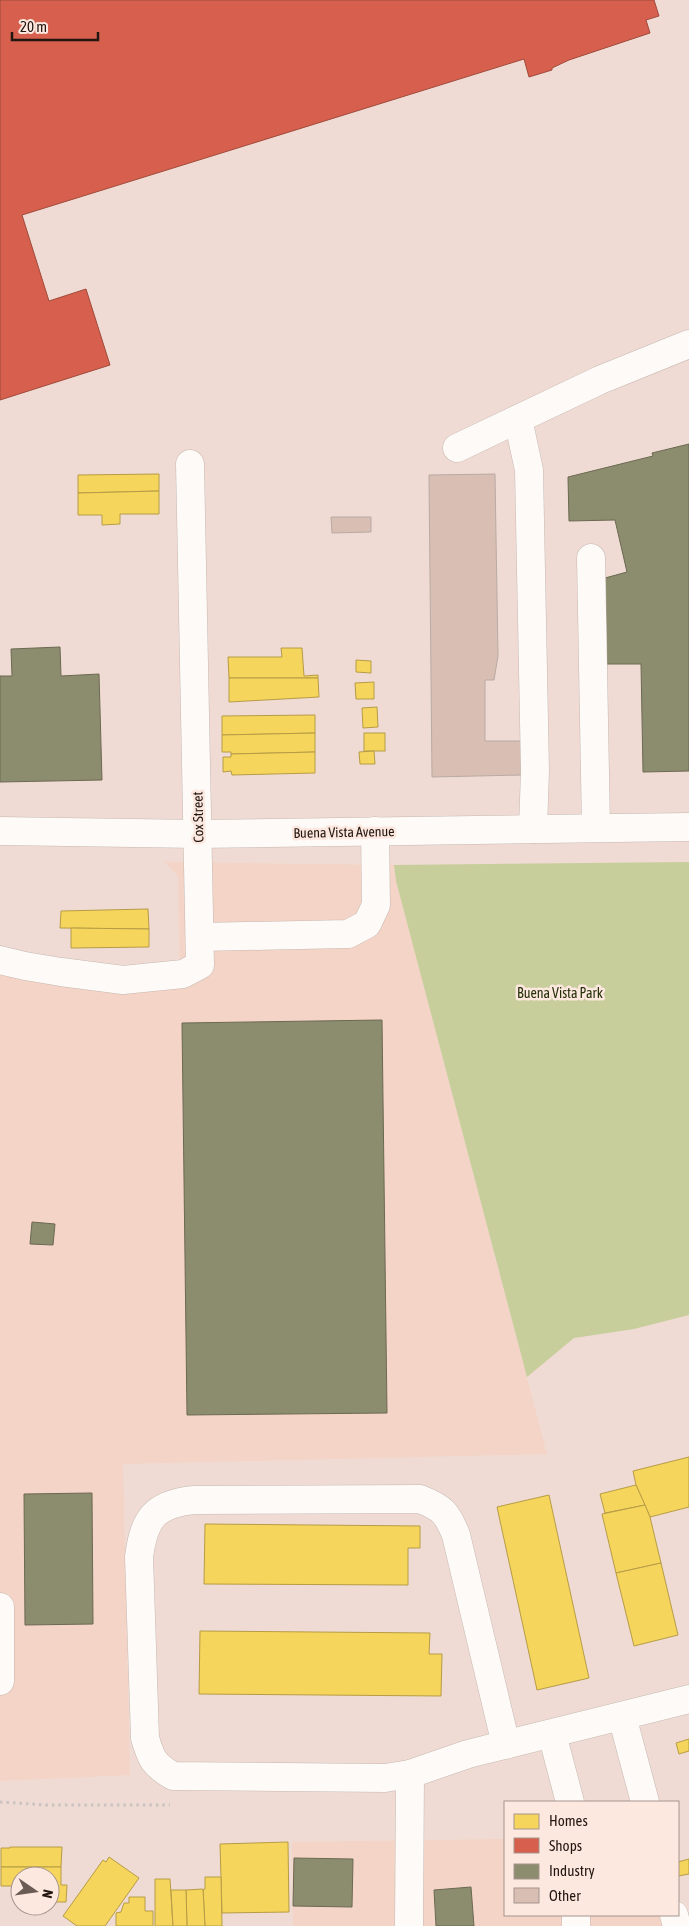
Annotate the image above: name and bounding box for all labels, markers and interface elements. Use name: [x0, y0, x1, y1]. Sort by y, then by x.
scale bar: [12, 10, 99, 42]
text: 20 m: [20, 18, 47, 35]
street label: Cox Street: [190, 791, 206, 843]
street label: Buena Vista Avenue: [293, 823, 395, 841]
park label: Buena Vista Park: [517, 985, 603, 1001]
legend: [504, 1801, 679, 1916]
text: Homes: [549, 1812, 588, 1829]
text: Shops: [549, 1837, 582, 1854]
text: Industry: [549, 1862, 595, 1879]
north arrow: [10, 1866, 60, 1916]
text: Other: [549, 1887, 581, 1904]
text: N: [39, 1888, 56, 1900]

